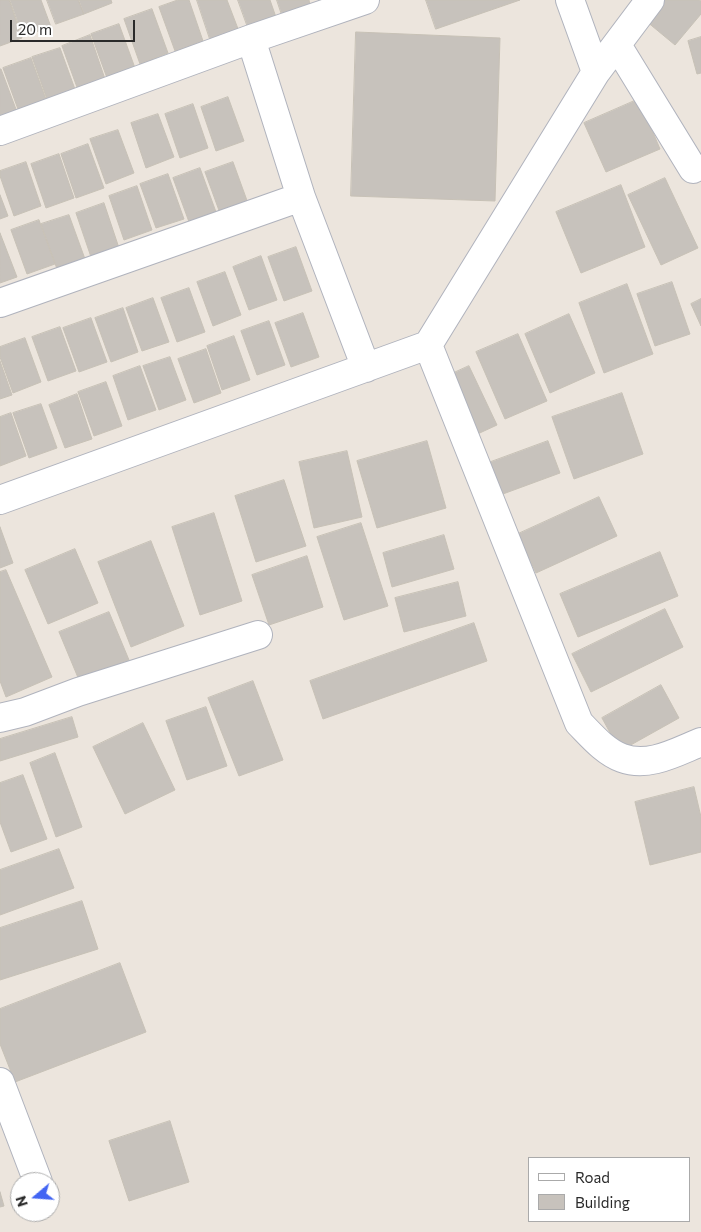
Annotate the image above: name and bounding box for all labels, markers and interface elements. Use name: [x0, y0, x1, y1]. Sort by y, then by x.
scale bar: [12, 10, 138, 42]
text: 20 m: [18, 20, 52, 38]
legend: [528, 1157, 691, 1222]
text: Road: [575, 1168, 610, 1186]
north arrow: [10, 1172, 60, 1222]
text: Building: [575, 1193, 630, 1211]
text: N: [12, 1194, 31, 1209]

